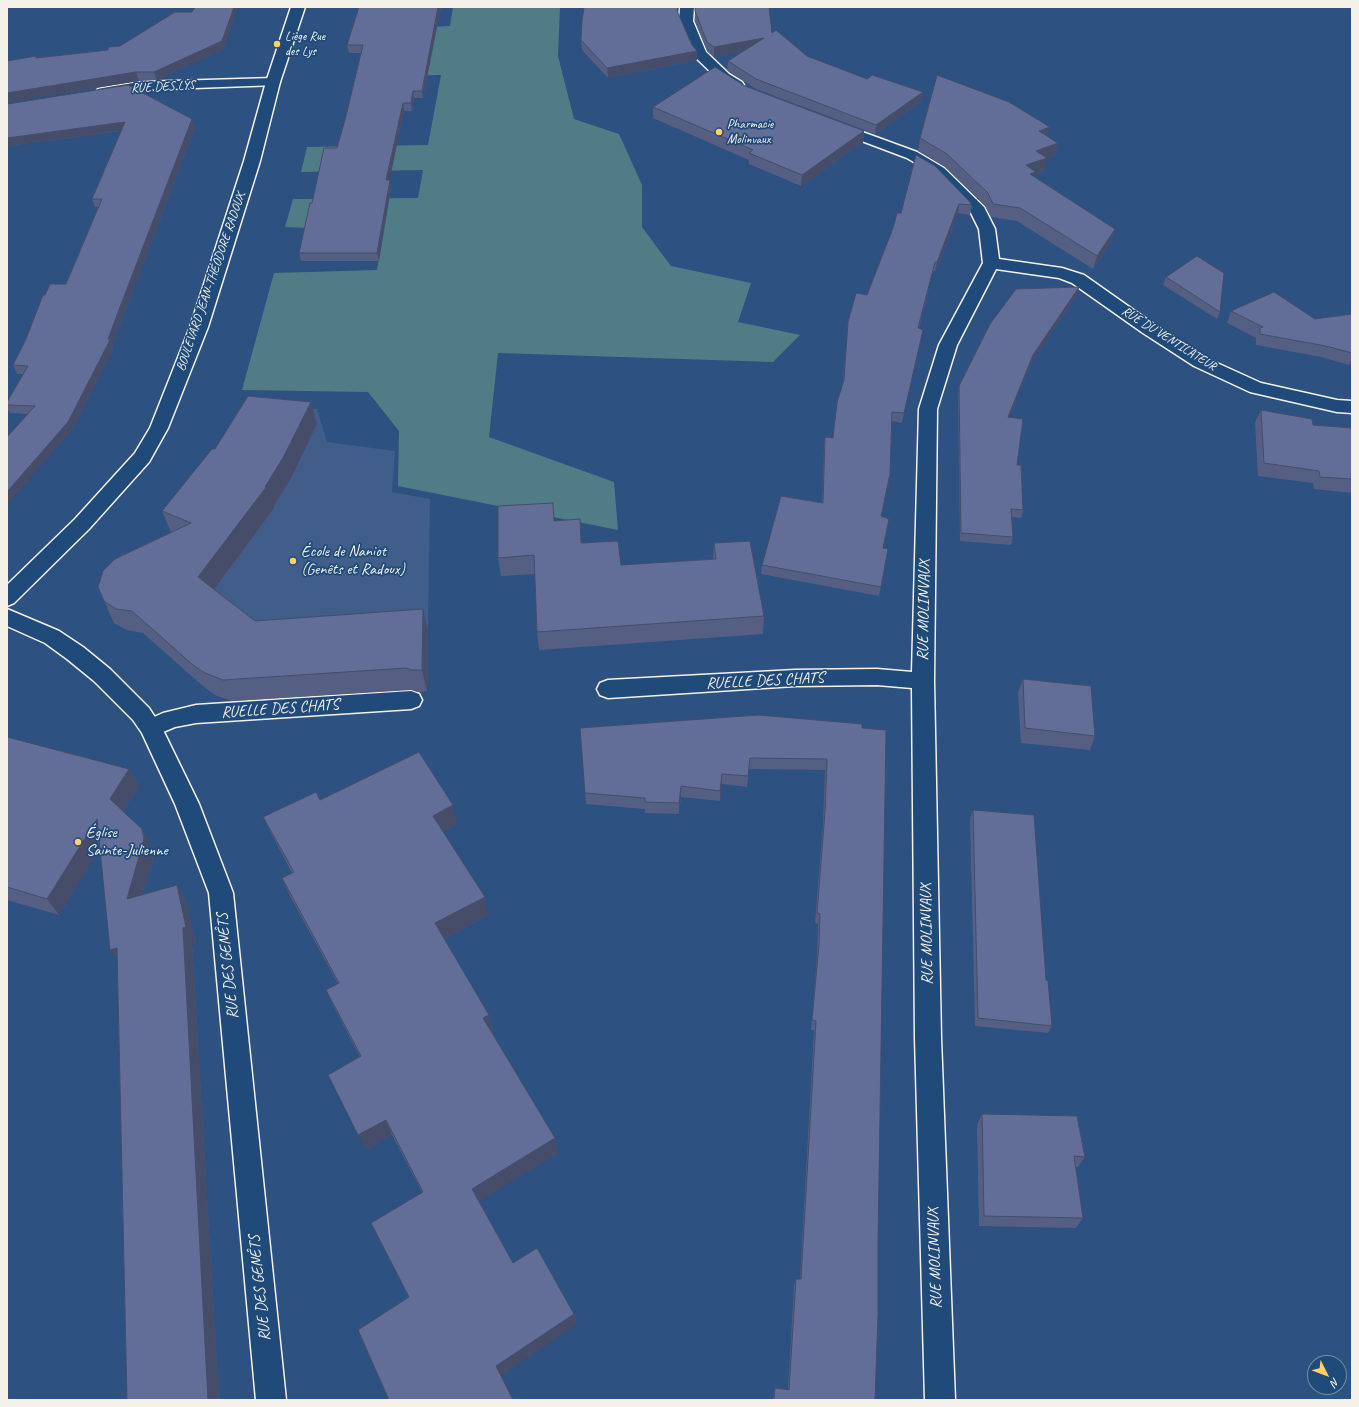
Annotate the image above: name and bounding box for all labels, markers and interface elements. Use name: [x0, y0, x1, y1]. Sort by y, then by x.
place label: Liège Rue des Lys: [285, 29, 325, 60]
marker: Liège Rue des Lys: [272, 39, 282, 49]
street label: RUE DES LYS: [131, 78, 195, 96]
place label: Pharmacie Molinvaux: [727, 117, 773, 148]
marker: Pharmacie Molinvaux: [714, 127, 724, 137]
street label: BOULEVARD JEAN-THÉODORE RADOUX: [173, 191, 249, 373]
street label: RUE DU VENTILATEUR: [1119, 304, 1219, 374]
place label: École de Naniot (Genêts et Radoux): [301, 542, 405, 580]
marker: École de Naniot (Genêts et Radoux): [288, 556, 298, 566]
street label: RUE MOLINVAUX: [914, 559, 934, 661]
street label: RUELLE DES CHATS: [706, 668, 824, 694]
street label: RUELLE DES CHATS: [220, 695, 340, 723]
place label: Église Sainte-Julienne: [86, 823, 168, 861]
marker: Église Sainte-Julienne: [73, 837, 83, 847]
street label: RUE MOLINVAUX: [917, 883, 937, 985]
street label: RUE DES GENÊTS: [213, 912, 243, 1020]
street label: RUE MOLINVAUX: [924, 1207, 946, 1309]
street label: RUE DES GENÊTS: [245, 1234, 275, 1342]
north arrow: [1307, 1355, 1347, 1395]
text: N: [1328, 1375, 1343, 1390]

